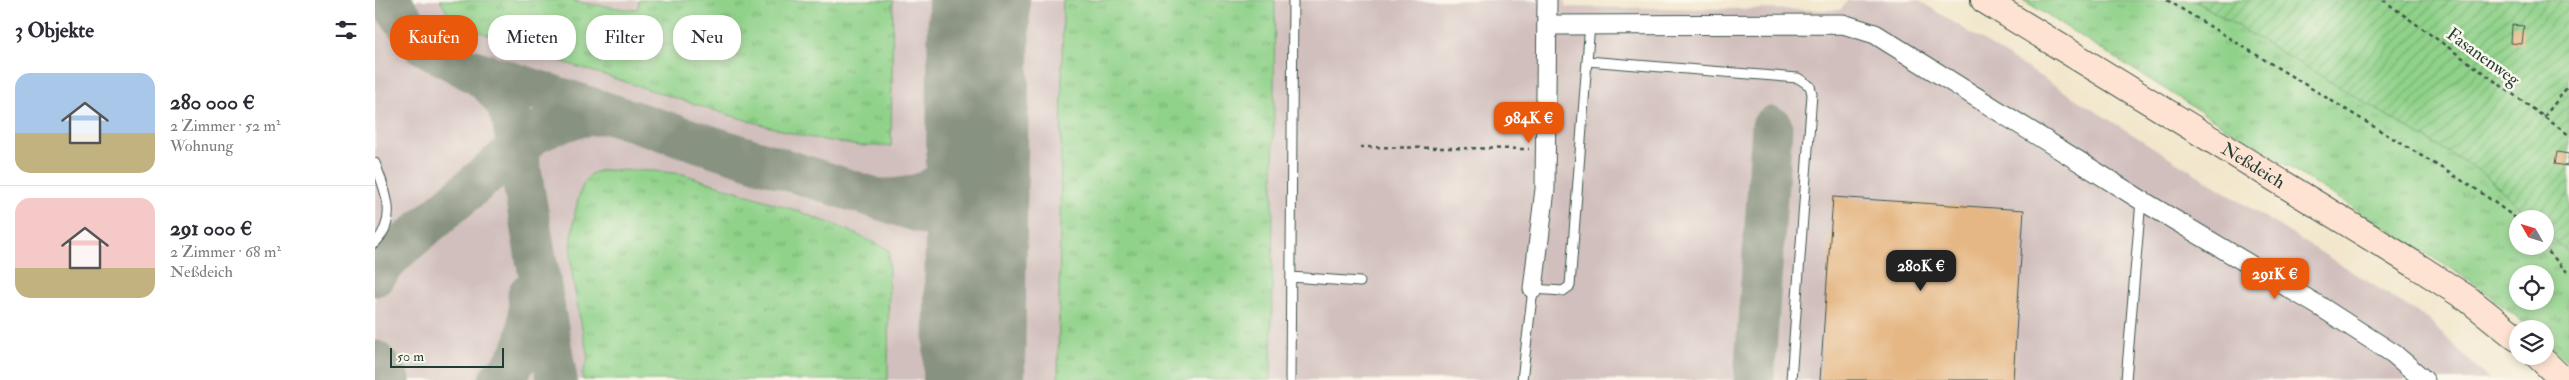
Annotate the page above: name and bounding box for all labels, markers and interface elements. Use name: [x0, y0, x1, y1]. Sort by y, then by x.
chip: Kaufen: [390, 15, 478, 60]
chip: Mieten: [488, 15, 576, 60]
chip: Filter: [586, 15, 663, 60]
chip: Neu: [673, 15, 741, 60]
icon: filters: [332, 16, 360, 44]
text: 3 Objekte: [15, 17, 94, 44]
street label: Fasanenweg: [2442, 23, 2525, 92]
text: 280 000 €: [170, 89, 255, 116]
icon: home: [55, 93, 115, 153]
pin: 984K €: [1488, 102, 1570, 144]
text: 984K €: [1505, 108, 1553, 128]
text: 2 Zimmer · 52 m²: [170, 116, 280, 136]
text: Wohnung: [170, 136, 233, 156]
street label: Neßdeich: [2217, 137, 2290, 194]
north arrow: [2509, 210, 2554, 255]
map controls: [2509, 210, 2554, 365]
text: 291 000 €: [170, 215, 252, 242]
icon: home: [55, 218, 115, 278]
text: 2 Zimmer · 68 m²: [170, 242, 281, 262]
pin: 280K €: [1880, 250, 1962, 292]
text: 280K €: [1897, 256, 1945, 276]
pin: 291K €: [2234, 258, 2316, 300]
text: Neßdeich: [170, 262, 233, 282]
text: 291K €: [2252, 264, 2298, 284]
button: locate: [2509, 265, 2554, 310]
button: layers: [2509, 320, 2554, 365]
scale bar: [390, 345, 504, 368]
text: 50 m: [397, 348, 424, 365]

